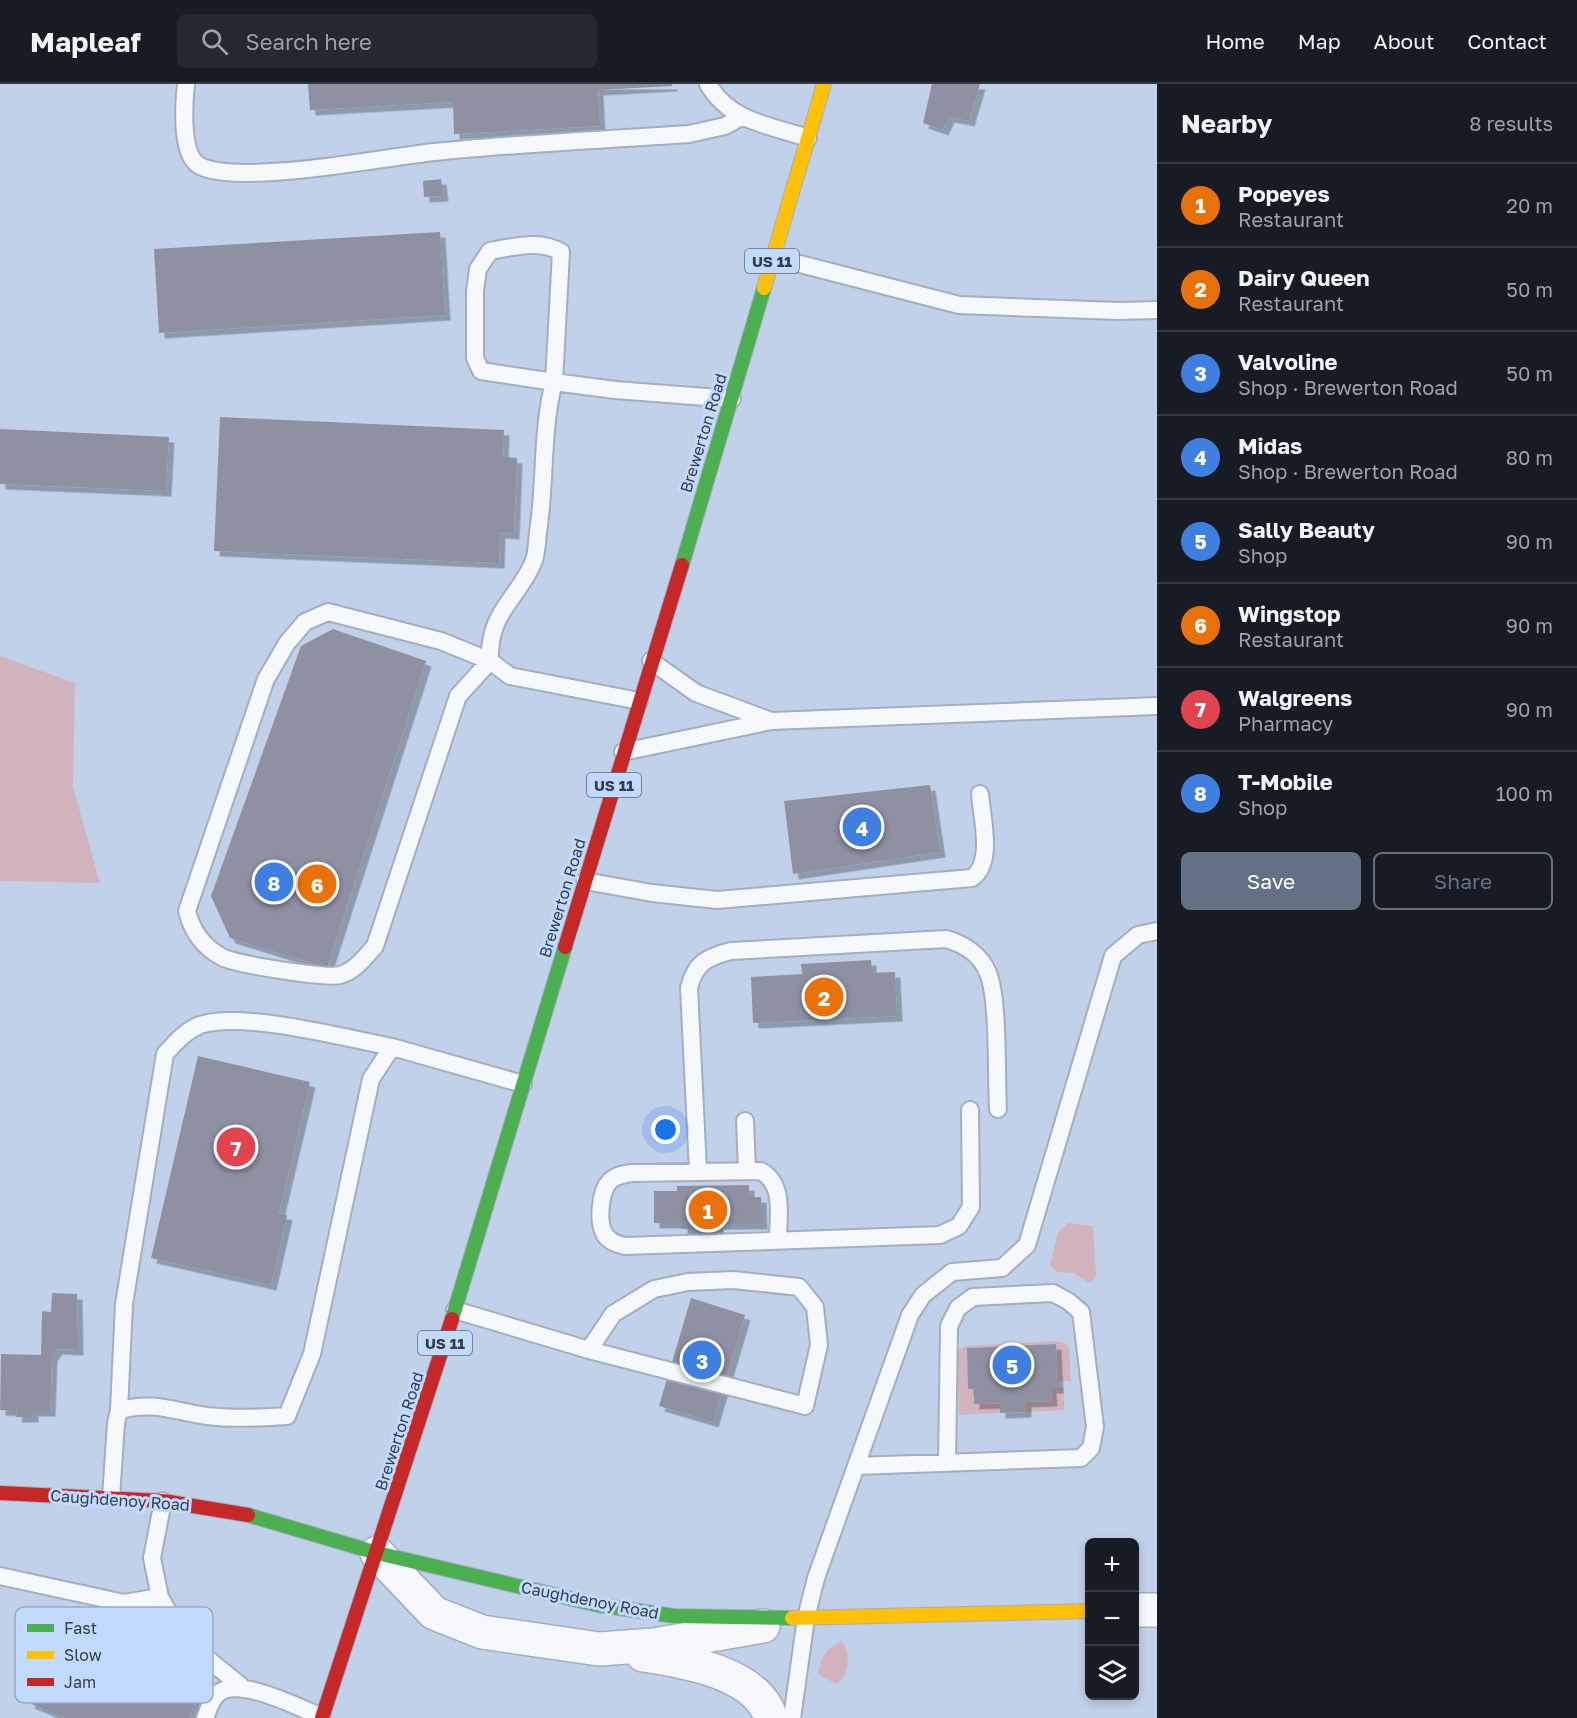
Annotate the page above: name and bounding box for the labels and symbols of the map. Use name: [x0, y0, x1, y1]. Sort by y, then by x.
road number: US 11: [745, 249, 799, 273]
street label: Brewerton Road: [675, 371, 731, 495]
road number: US 11: [587, 773, 641, 797]
pin: 4: [842, 804, 882, 850]
street label: Brewerton Road: [534, 836, 590, 960]
pin: 8: [254, 860, 294, 904]
pin: 6: [298, 862, 336, 906]
pin: 2: [804, 974, 844, 1020]
your location: [651, 1115, 680, 1144]
pin: 7: [216, 1124, 256, 1170]
pin: 1: [688, 1188, 728, 1232]
road number: US 11: [418, 1331, 472, 1355]
pin: 3: [682, 1338, 722, 1382]
pin: 5: [992, 1342, 1032, 1388]
street label: Brewerton Road: [370, 1369, 428, 1493]
street label: Caughdenoy Road: [50, 1485, 190, 1515]
street label: Caughdenoy Road: [520, 1577, 660, 1623]
legend: [15, 1607, 213, 1703]
text: Fast: [64, 1618, 97, 1638]
text: Slow: [64, 1645, 102, 1665]
text: Jam: [64, 1672, 96, 1692]

